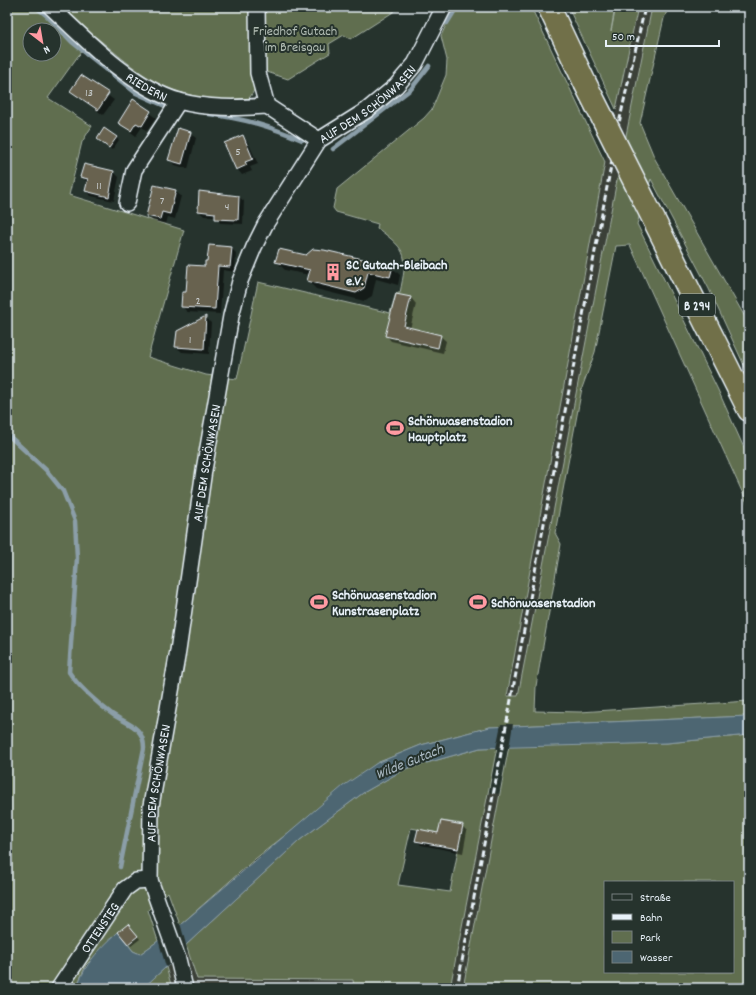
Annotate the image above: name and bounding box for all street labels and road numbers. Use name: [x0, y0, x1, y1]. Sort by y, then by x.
street label: AUF DEM SCHÖNWASEN: [316, 61, 422, 150]
street label: RIEDERN: [121, 68, 170, 108]
road number: B 294: [679, 294, 715, 316]
street label: AUF DEM SCHÖNWASEN: [189, 403, 227, 523]
street label: AUF DEM SCHÖNWASEN: [143, 723, 177, 842]
street label: OTTENSTEG: [77, 899, 126, 958]

